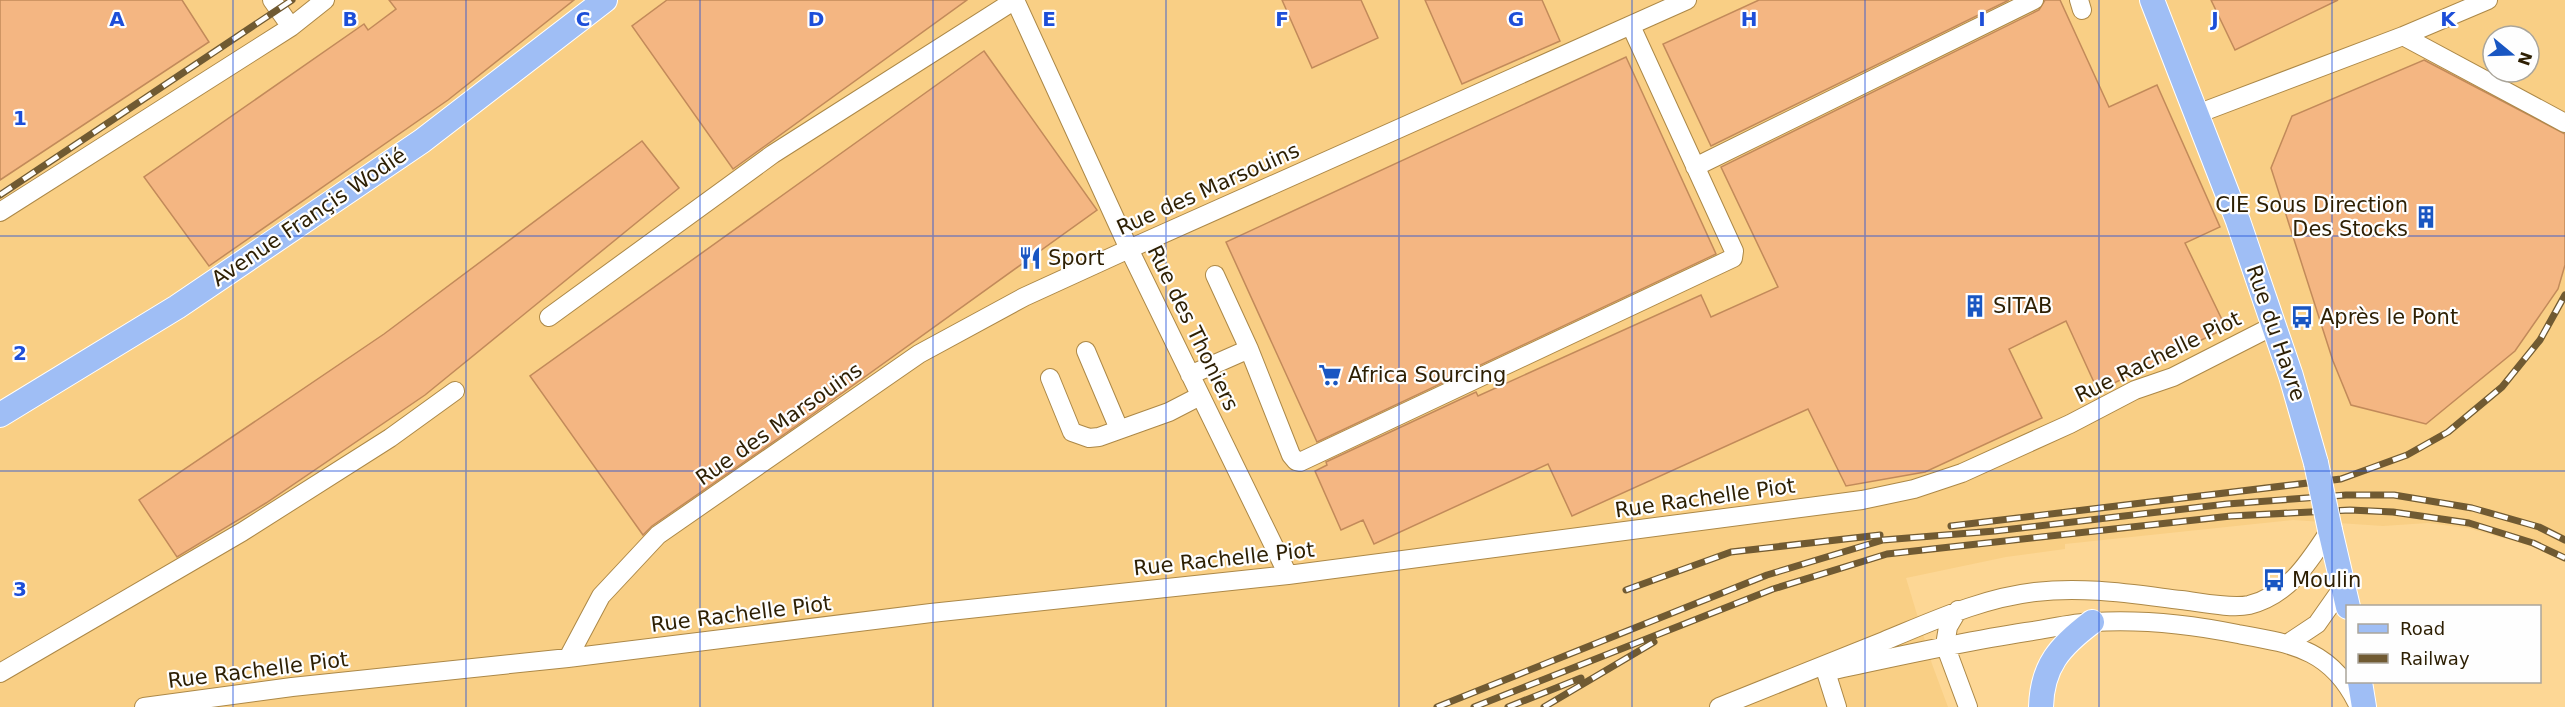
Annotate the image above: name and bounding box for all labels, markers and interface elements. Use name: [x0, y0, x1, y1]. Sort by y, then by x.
text: A: [109, 7, 125, 31]
text: B: [342, 7, 358, 31]
text: C: [576, 7, 590, 31]
text: D: [808, 7, 824, 31]
text: E: [1042, 7, 1056, 31]
text: F: [1275, 7, 1289, 31]
text: G: [1508, 7, 1524, 31]
text: H: [1741, 7, 1757, 31]
text: I: [1978, 7, 1986, 31]
text: J: [2209, 7, 2219, 31]
text: K: [2440, 7, 2457, 31]
north arrow: [2481, 24, 2541, 84]
text: N: [2514, 49, 2536, 68]
text: 1: [13, 106, 27, 130]
street label: Rue des Marsouins: [1113, 138, 1303, 240]
street label: Avenue Françis Wodié: [207, 143, 411, 291]
place label: CIE Sous Direction Des Stocks: [2215, 193, 2408, 241]
building icon: CIE Sous Direction Des Stocks: [2413, 204, 2439, 230]
street label: Rue des Thoniers: [1143, 241, 1243, 415]
restaurant icon: Sport: [1017, 245, 1043, 271]
place label: Sport: [1048, 246, 1104, 270]
street label: Rue du Havre: [2242, 262, 2310, 404]
building icon: SITAB: [1962, 293, 1988, 319]
place label: SITAB: [1993, 294, 2053, 318]
bus stop icon: Après le Pont: [2289, 304, 2315, 330]
place label: Après le Pont: [2320, 305, 2458, 329]
street label: Rue Rachelle Piot: [2071, 306, 2245, 408]
text: 2: [13, 341, 27, 365]
street label: Rue des Marsouins: [691, 358, 867, 490]
supermarket icon: Africa Sourcing: [1317, 362, 1343, 388]
place label: Africa Sourcing: [1348, 363, 1506, 387]
street label: Rue Rachelle Piot: [1613, 473, 1797, 523]
street label: Rue Rachelle Piot: [1132, 538, 1316, 580]
bus stop icon: Moulin: [2261, 567, 2287, 593]
place label: Moulin: [2292, 568, 2361, 592]
text: 3: [13, 577, 27, 601]
street label: Rue Rachelle Piot: [649, 591, 833, 637]
legend: [2346, 605, 2541, 683]
text: Road: [2400, 618, 2445, 639]
street label: Rue Rachelle Piot: [166, 647, 350, 693]
text: Railway: [2400, 648, 2470, 669]

